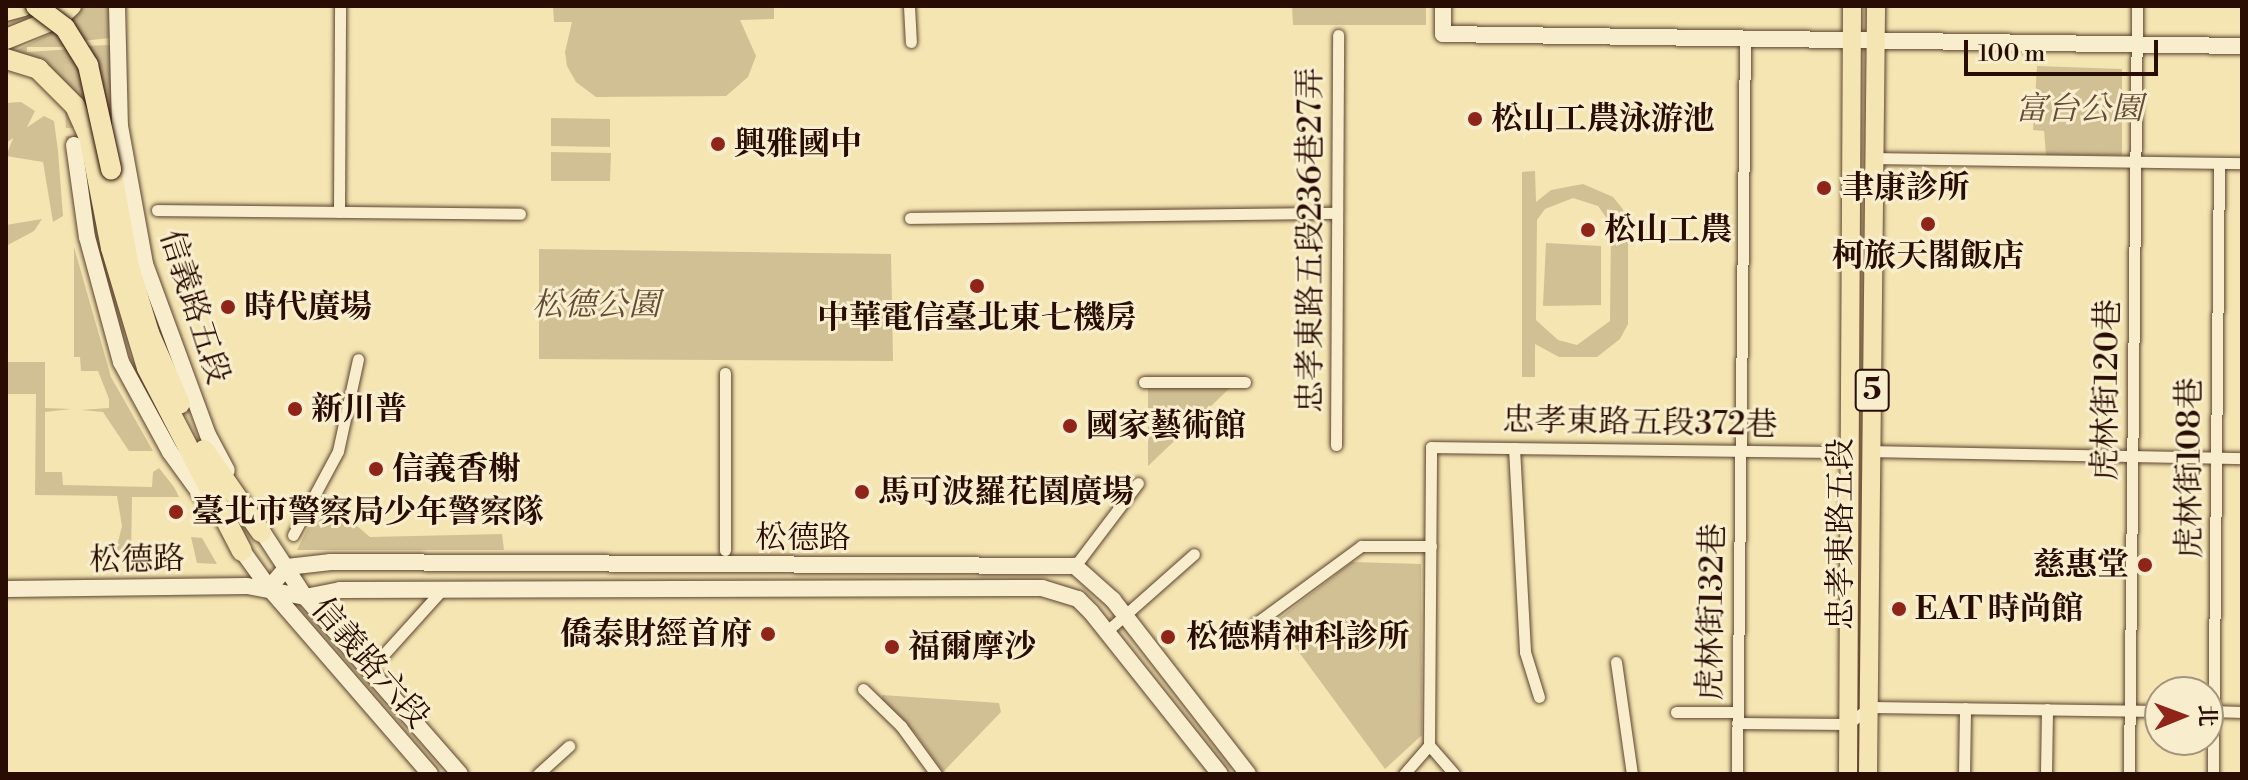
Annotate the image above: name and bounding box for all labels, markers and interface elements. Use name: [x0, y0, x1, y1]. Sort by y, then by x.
scale bar: [1968, 24, 2162, 74]
text: 100 m: [1978, 39, 2045, 69]
street label: 忠孝東路五段236巷27弄: [1292, 67, 1330, 413]
park label: 富台公園: [2015, 90, 2143, 128]
place label: 松山工農泳游池: [1491, 100, 1715, 138]
marker: 松山工農泳游池: [1466, 110, 1484, 128]
place label: 興雅國中: [734, 125, 862, 163]
marker: 興雅國中: [709, 135, 727, 153]
place label: 聿康診所: [1842, 169, 1970, 207]
marker: 聿康診所: [1813, 177, 1835, 199]
place label: 松山工農: [1604, 211, 1732, 249]
marker: 柯旅天閣飯店: [1919, 215, 1937, 233]
marker: 松山工農: [1579, 221, 1597, 239]
street label: 信義路五段: [151, 225, 237, 389]
place label: 柯旅天閣飯店: [1832, 237, 2024, 275]
marker: 中華電信臺北東七機房: [968, 277, 986, 295]
park label: 松德公園: [532, 286, 660, 324]
place label: 時代廣場: [244, 288, 372, 326]
marker: 時代廣場: [219, 298, 237, 316]
place label: 中華電信臺北東七機房: [817, 299, 1137, 337]
street label: 虎林街120巷: [2086, 299, 2128, 481]
road number: 5: [1854, 364, 1890, 416]
street label: 虎林街108巷: [2171, 377, 2209, 559]
place label: 新川普: [311, 390, 407, 428]
marker: 新川普: [286, 400, 304, 418]
street label: 忠孝東路五段372巷: [1502, 401, 1778, 445]
place label: 國家藝術館: [1086, 407, 1246, 445]
marker: 國家藝術館: [1061, 417, 1079, 435]
street label: 忠孝東路五段: [1822, 438, 1860, 630]
place label: 信義香榭: [392, 450, 520, 488]
marker: 信義香榭: [367, 460, 385, 478]
place label: 馬可波羅花園廣場: [878, 473, 1134, 511]
marker: 馬可波羅花園廣場: [853, 483, 871, 501]
place label: 臺北市警察局少年警察隊: [192, 493, 544, 531]
marker: 臺北市警察局少年警察隊: [167, 503, 185, 521]
street label: 松德路: [755, 519, 851, 557]
street label: 虎林街132巷: [1691, 523, 1733, 701]
street label: 松德路: [89, 540, 185, 580]
place label: 慈惠堂: [2033, 546, 2129, 584]
marker: 慈惠堂: [2136, 556, 2154, 574]
street label: 信義路六段: [303, 590, 437, 736]
place label: EAT 時尚館: [1915, 590, 2083, 628]
marker: EAT 時尚館: [1890, 600, 1908, 618]
place label: 僑泰財經首府: [560, 615, 752, 653]
place label: 松德精神科診所: [1186, 618, 1410, 656]
marker: 僑泰財經首府: [759, 625, 777, 643]
marker: 松德精神科診所: [1157, 626, 1179, 648]
place label: 福爾摩沙: [908, 628, 1036, 666]
marker: 福爾摩沙: [883, 638, 901, 656]
north arrow: [2144, 676, 2224, 756]
text: 北: [2193, 704, 2220, 727]

